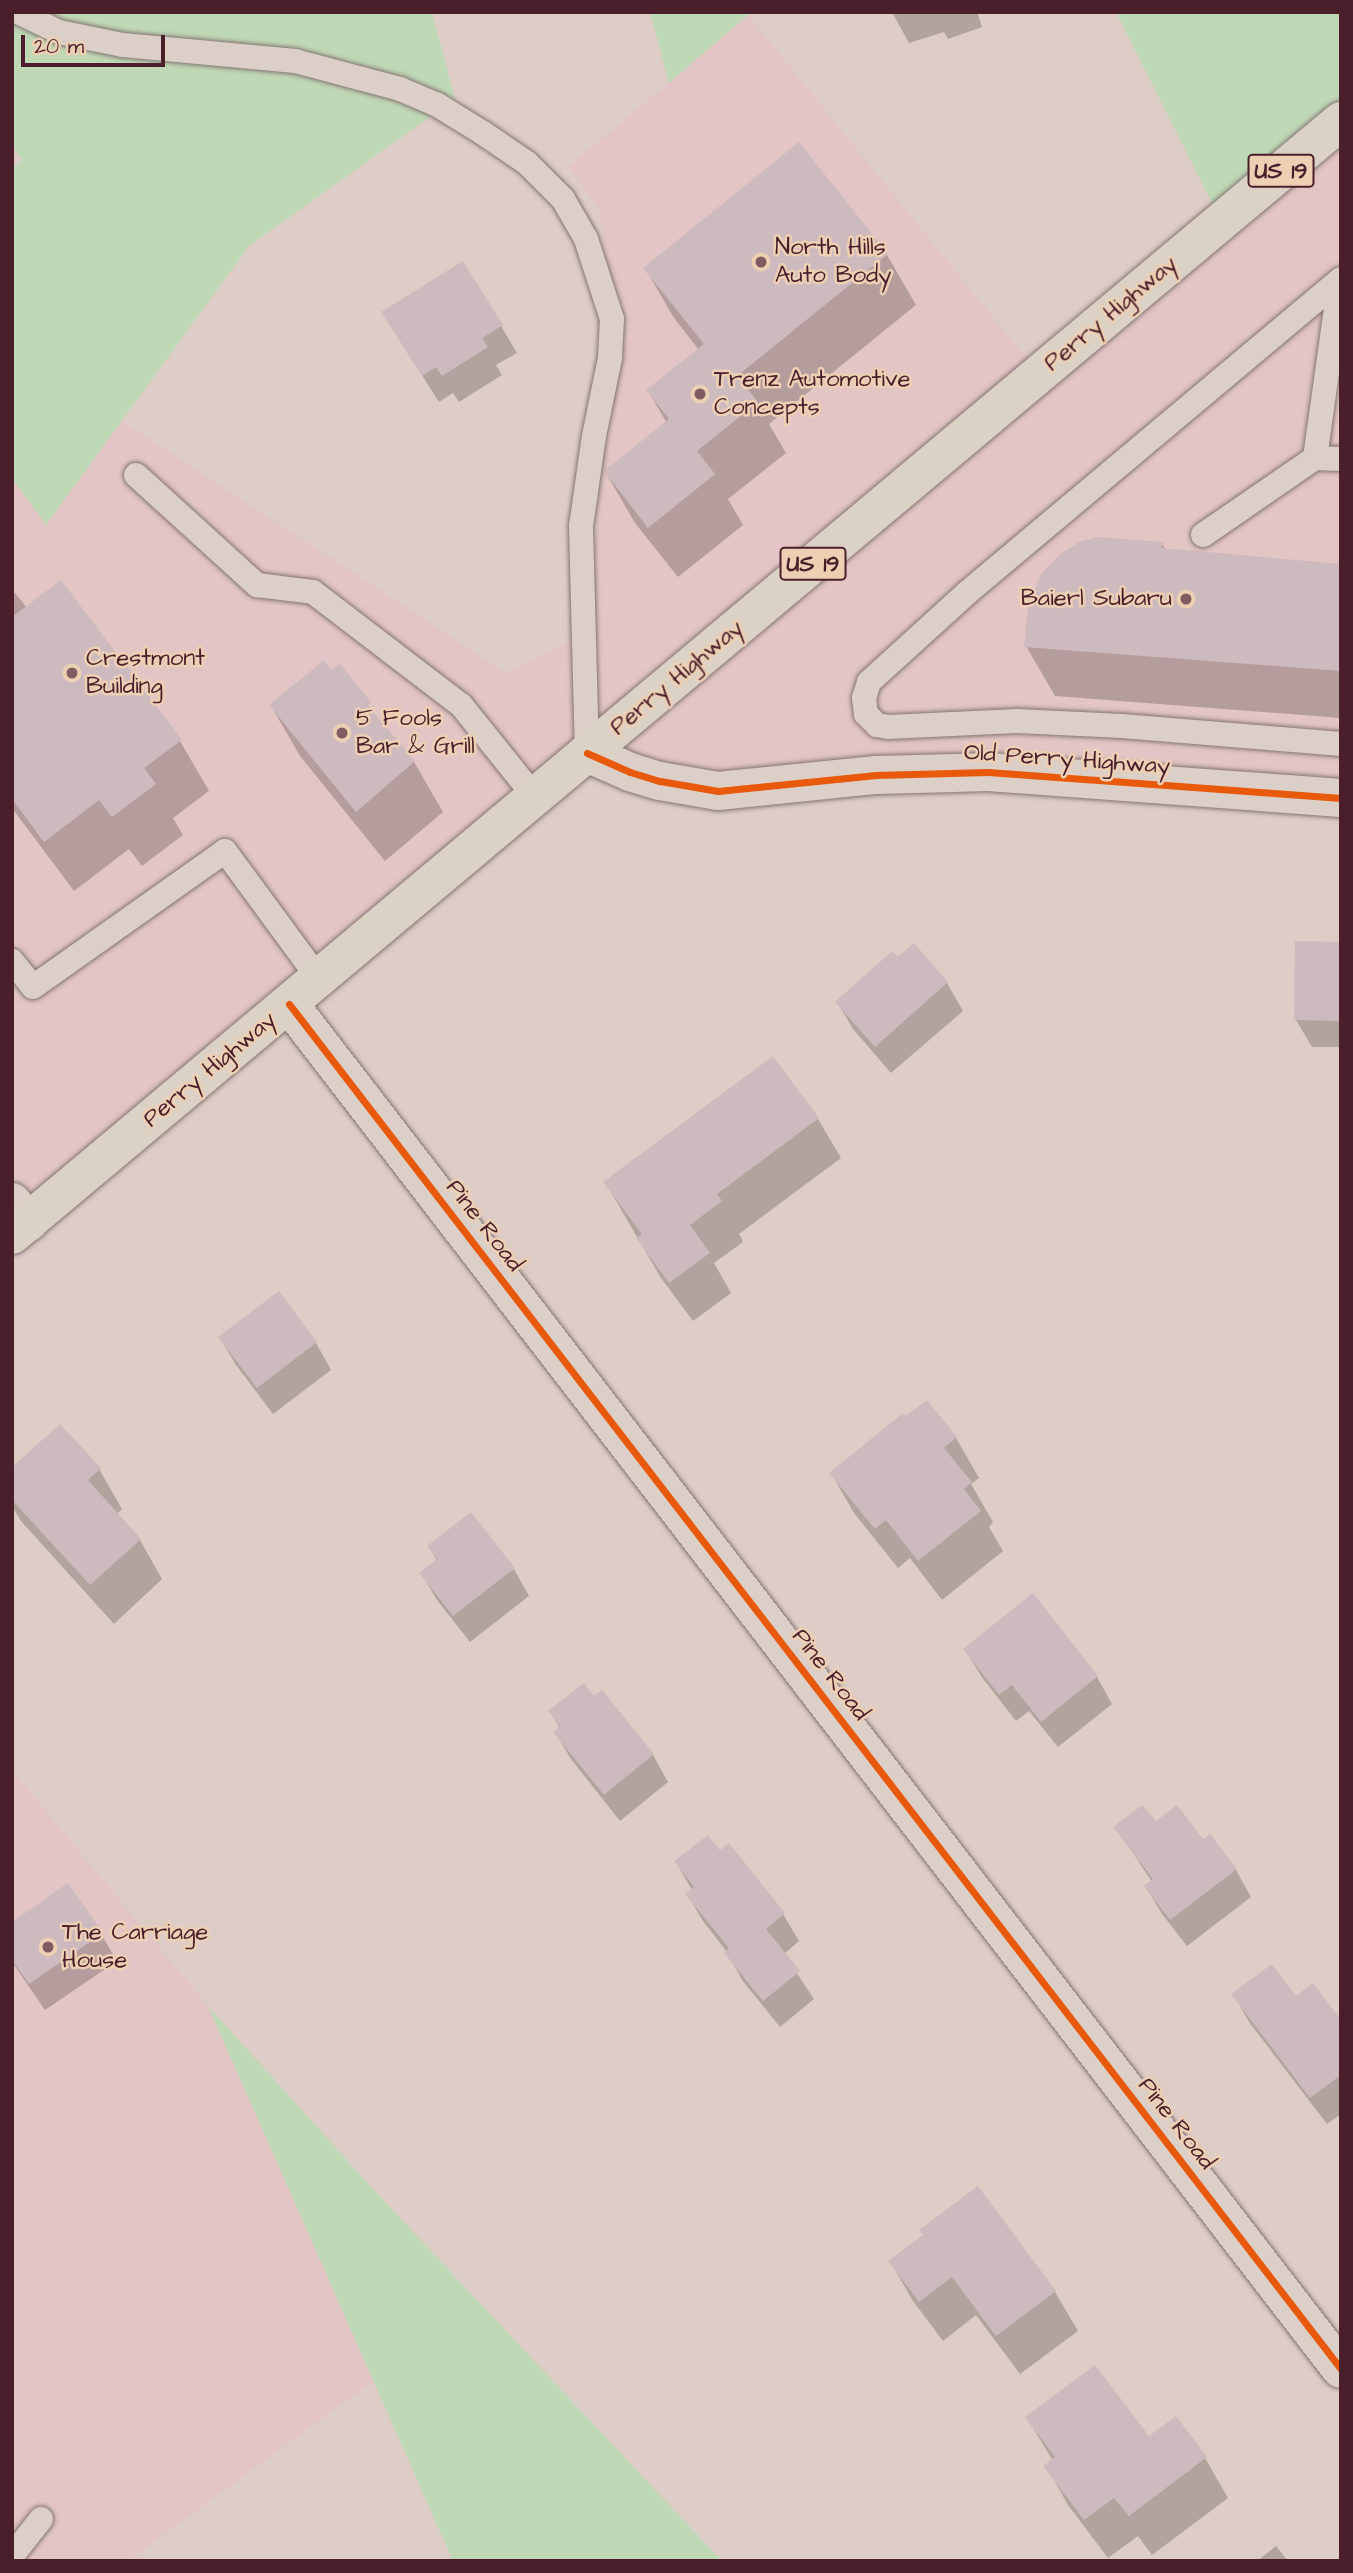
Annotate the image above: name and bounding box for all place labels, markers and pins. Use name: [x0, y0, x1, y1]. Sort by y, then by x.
place label: North Hills Auto Body: [775, 234, 891, 290]
marker: North Hills Auto Body: [753, 254, 769, 270]
place label: Trenz Automotive Concepts: [714, 366, 910, 422]
marker: Trenz Automotive Concepts: [692, 386, 708, 402]
place label: Baierl Subaru: [1021, 585, 1172, 613]
marker: Baierl Subaru: [1178, 591, 1194, 607]
place label: Crestmont Building: [86, 645, 205, 701]
marker: Crestmont Building: [64, 665, 80, 681]
place label: 5 Fools Bar & Grill: [356, 705, 475, 761]
marker: 5 Fools Bar & Grill: [334, 725, 350, 741]
place label: The Carriage House: [62, 1919, 208, 1975]
marker: The Carriage House: [40, 1939, 56, 1955]

